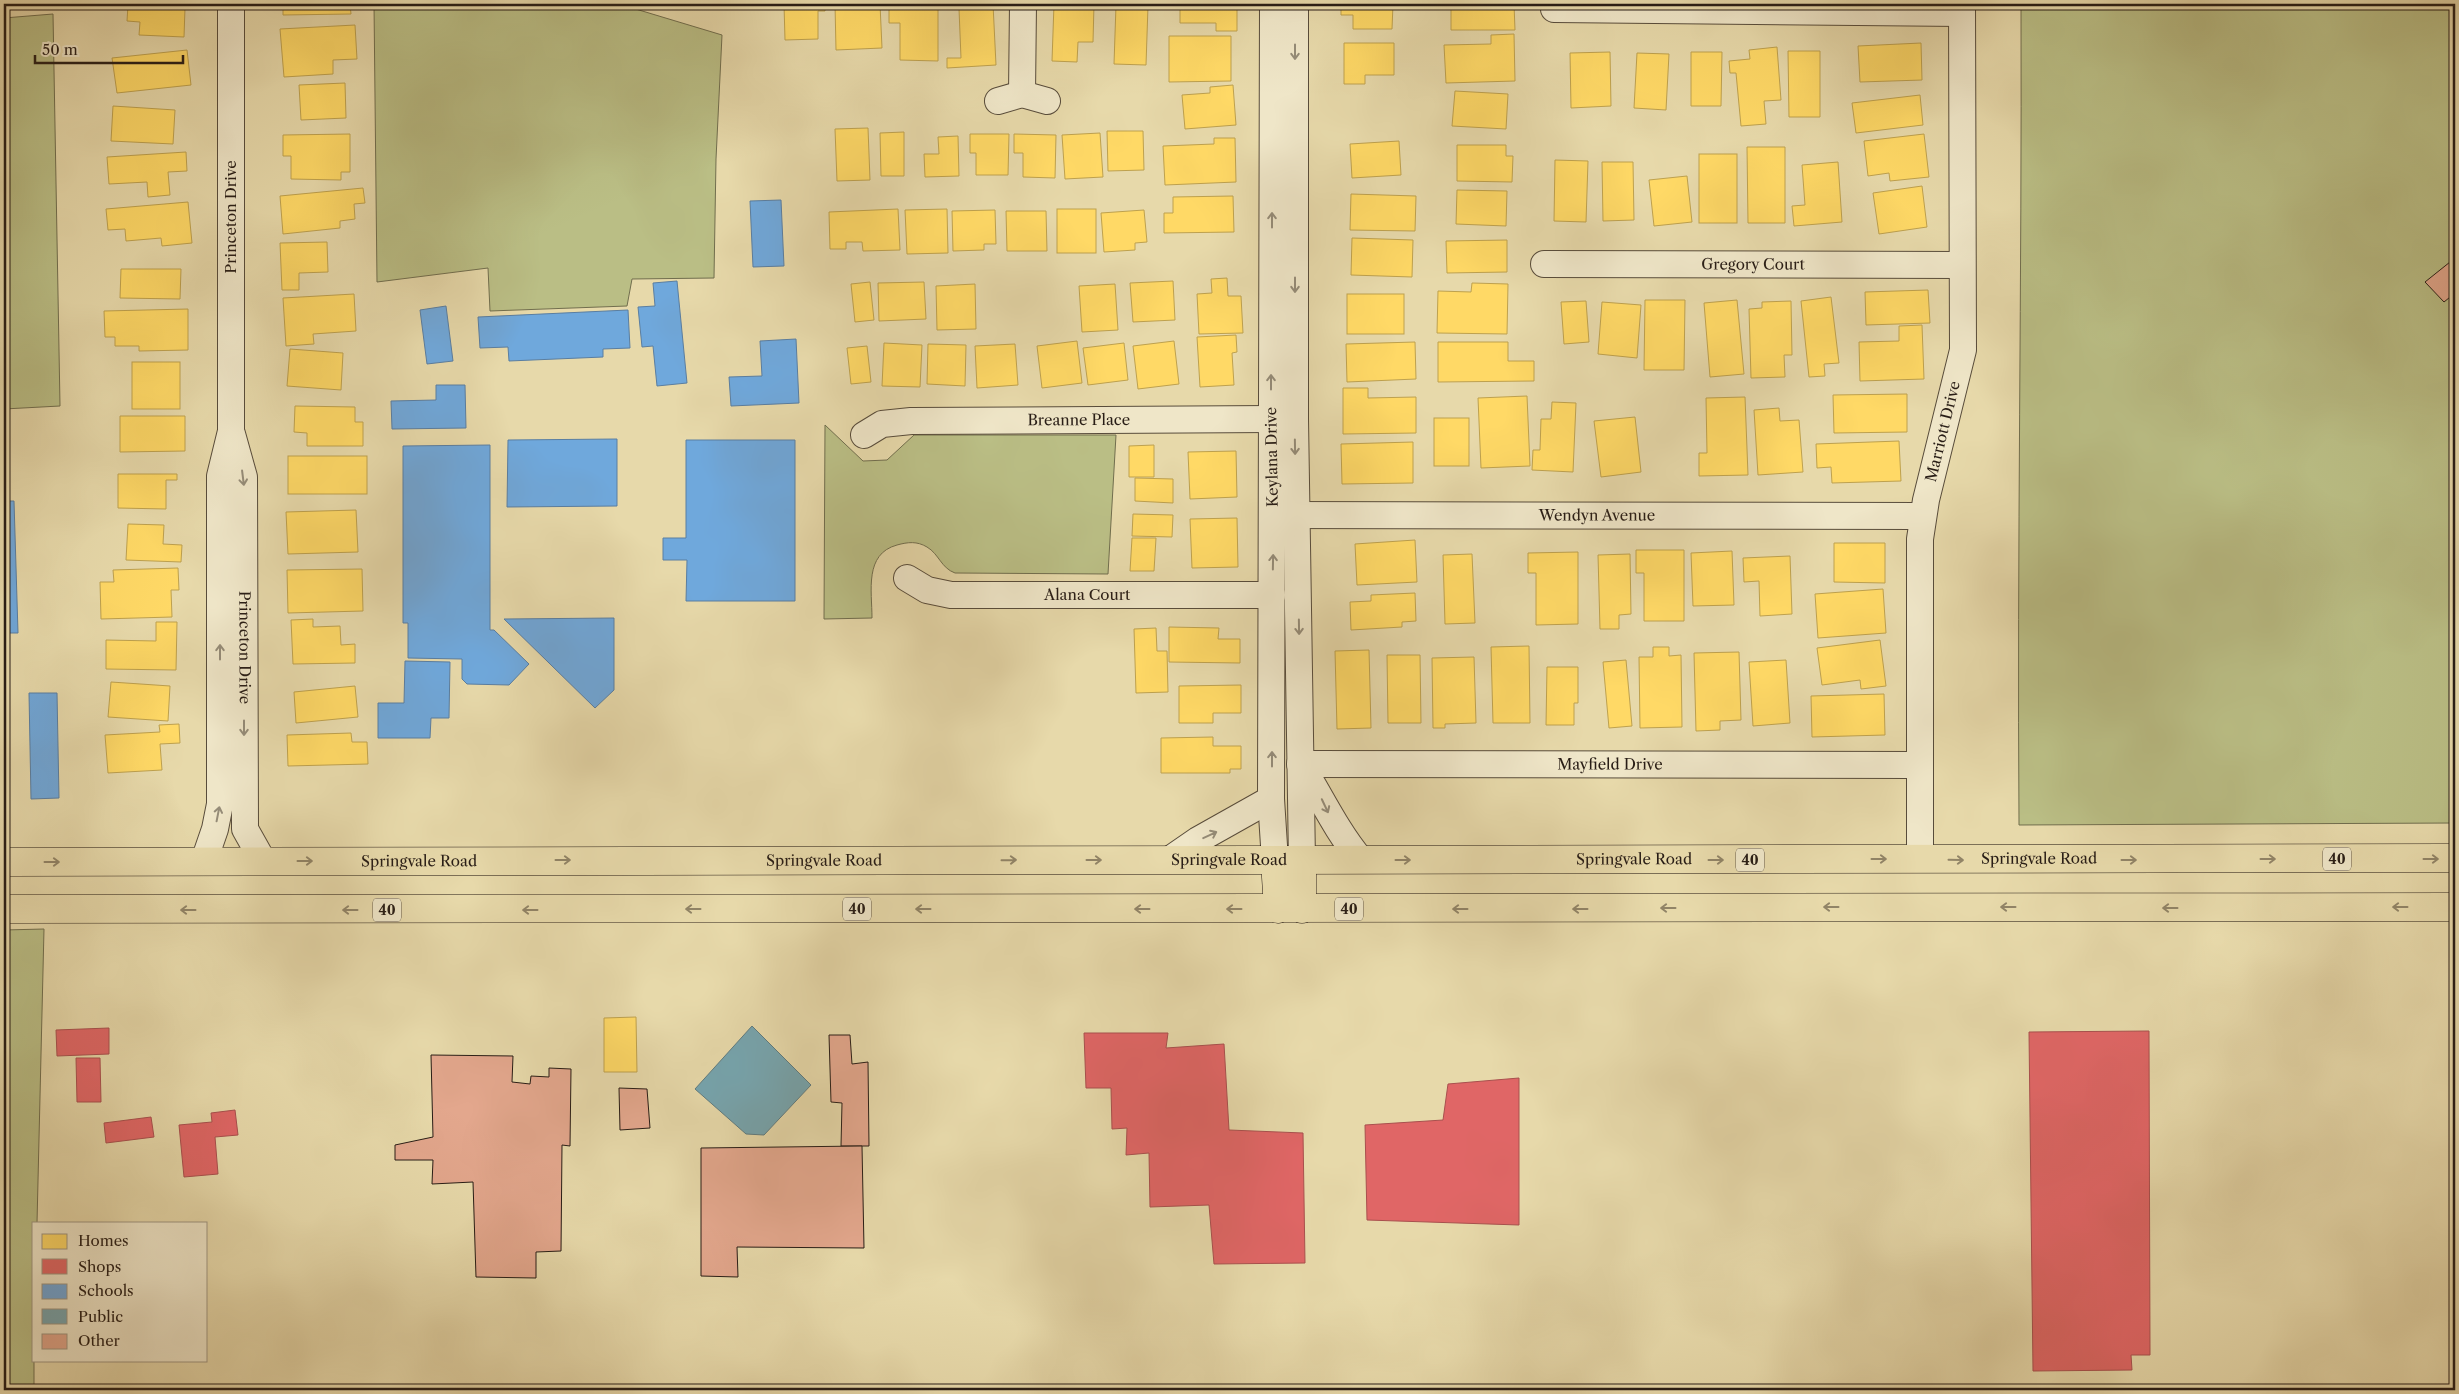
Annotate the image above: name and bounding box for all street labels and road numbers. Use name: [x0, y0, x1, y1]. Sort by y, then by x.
street label: Princeton Drive: [221, 160, 240, 274]
street label: Gregory Court: [1701, 254, 1805, 274]
street label: Marriott Drive: [1921, 379, 1964, 484]
street label: Keylana Drive: [1261, 407, 1282, 507]
street label: Breanne Place: [1027, 410, 1130, 429]
street label: Wendyn Avenue: [1538, 505, 1655, 525]
street label: Alana Court: [1043, 585, 1131, 604]
street label: Princeton Drive: [235, 591, 255, 704]
street label: Mayfield Drive: [1557, 754, 1663, 774]
road number: 40: [1736, 848, 1764, 872]
road number: 40: [2323, 848, 2351, 871]
street label: Springvale Road: [1576, 849, 1692, 868]
street label: Springvale Road: [1981, 849, 2097, 868]
street label: Springvale Road: [1171, 850, 1287, 869]
street label: Springvale Road: [361, 851, 477, 870]
street label: Springvale Road: [766, 851, 882, 870]
road number: 40: [373, 898, 401, 922]
road number: 40: [843, 898, 871, 921]
road number: 40: [1335, 898, 1363, 921]

